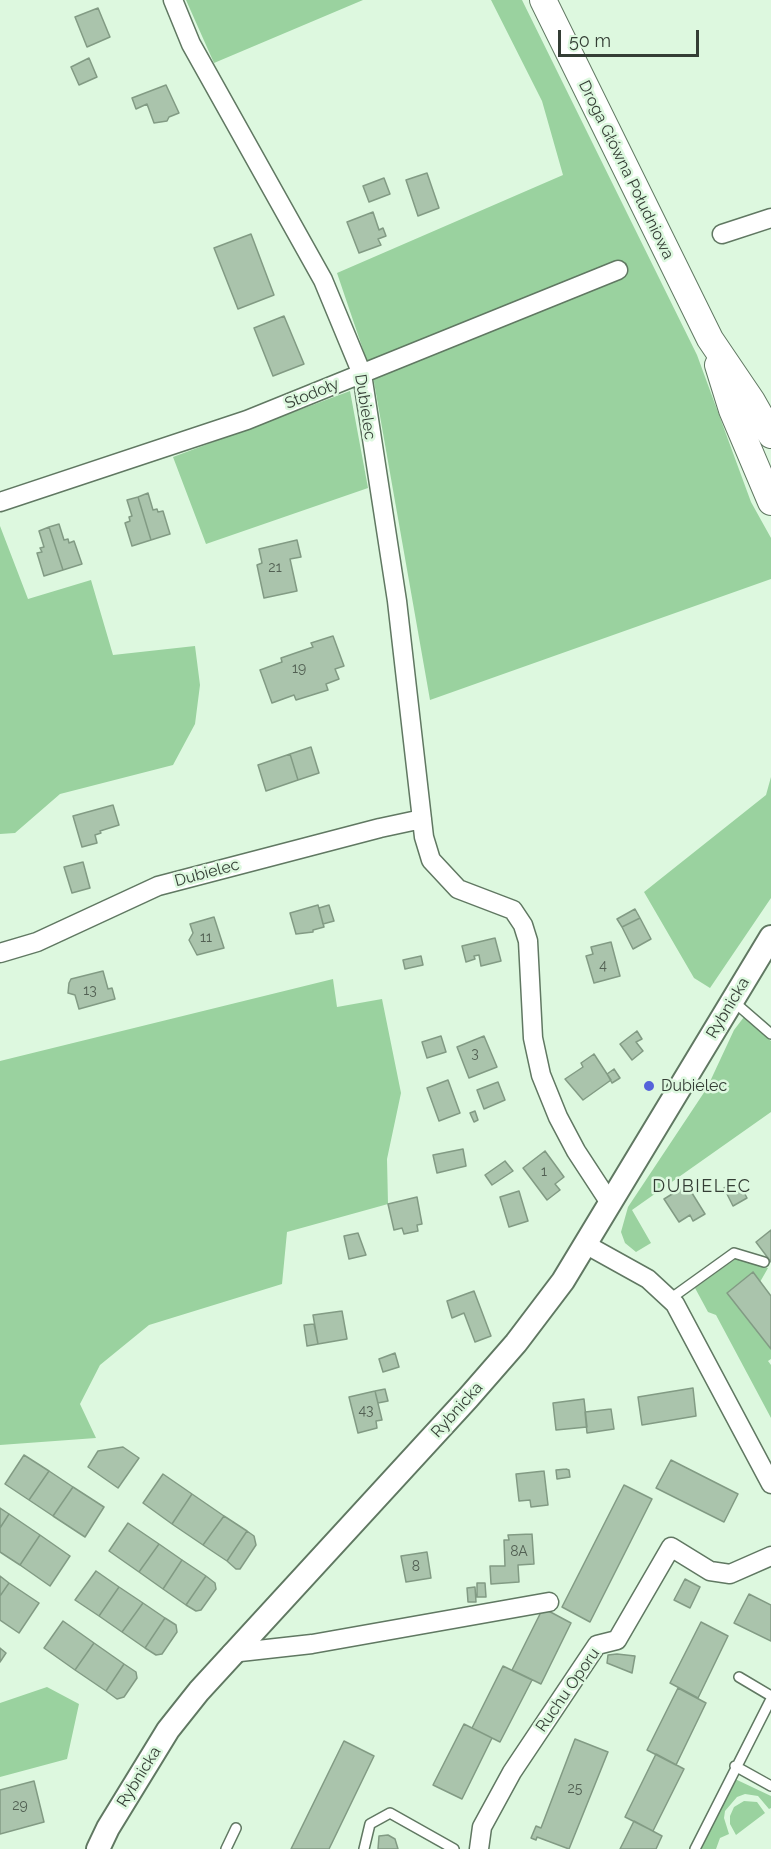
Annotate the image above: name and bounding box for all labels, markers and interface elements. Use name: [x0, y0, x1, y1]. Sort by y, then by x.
scale bar: [561, 18, 702, 56]
text: 50 m: [569, 30, 611, 51]
street label: Droga Główna Południowa: [574, 77, 678, 263]
street label: Dubielec: [350, 373, 380, 441]
street label: Stodoły: [282, 374, 342, 414]
house number: 21: [268, 560, 282, 576]
house number: 19: [292, 661, 306, 677]
street label: Dubielec: [173, 855, 241, 891]
house number: 11: [200, 930, 212, 946]
house number: 4: [599, 958, 607, 974]
street label: Rybnicka: [702, 974, 754, 1042]
house number: 13: [83, 983, 97, 999]
house number: 3: [471, 1046, 479, 1062]
place label: Dubielec: [661, 1076, 727, 1096]
marker: Dubielec: [642, 1079, 656, 1093]
house number: 1: [541, 1164, 547, 1180]
district label: DUBIELEC: [652, 1176, 752, 1198]
street label: Rybnicka: [427, 1378, 487, 1442]
house number: 43: [358, 1403, 374, 1419]
house number: 8A: [510, 1544, 528, 1560]
house number: 8: [412, 1559, 420, 1575]
street label: Ruchu Oporu: [532, 1644, 604, 1736]
street label: Rybnicka: [113, 1743, 165, 1811]
house number: 25: [568, 1781, 582, 1797]
house number: 29: [12, 1798, 28, 1814]

